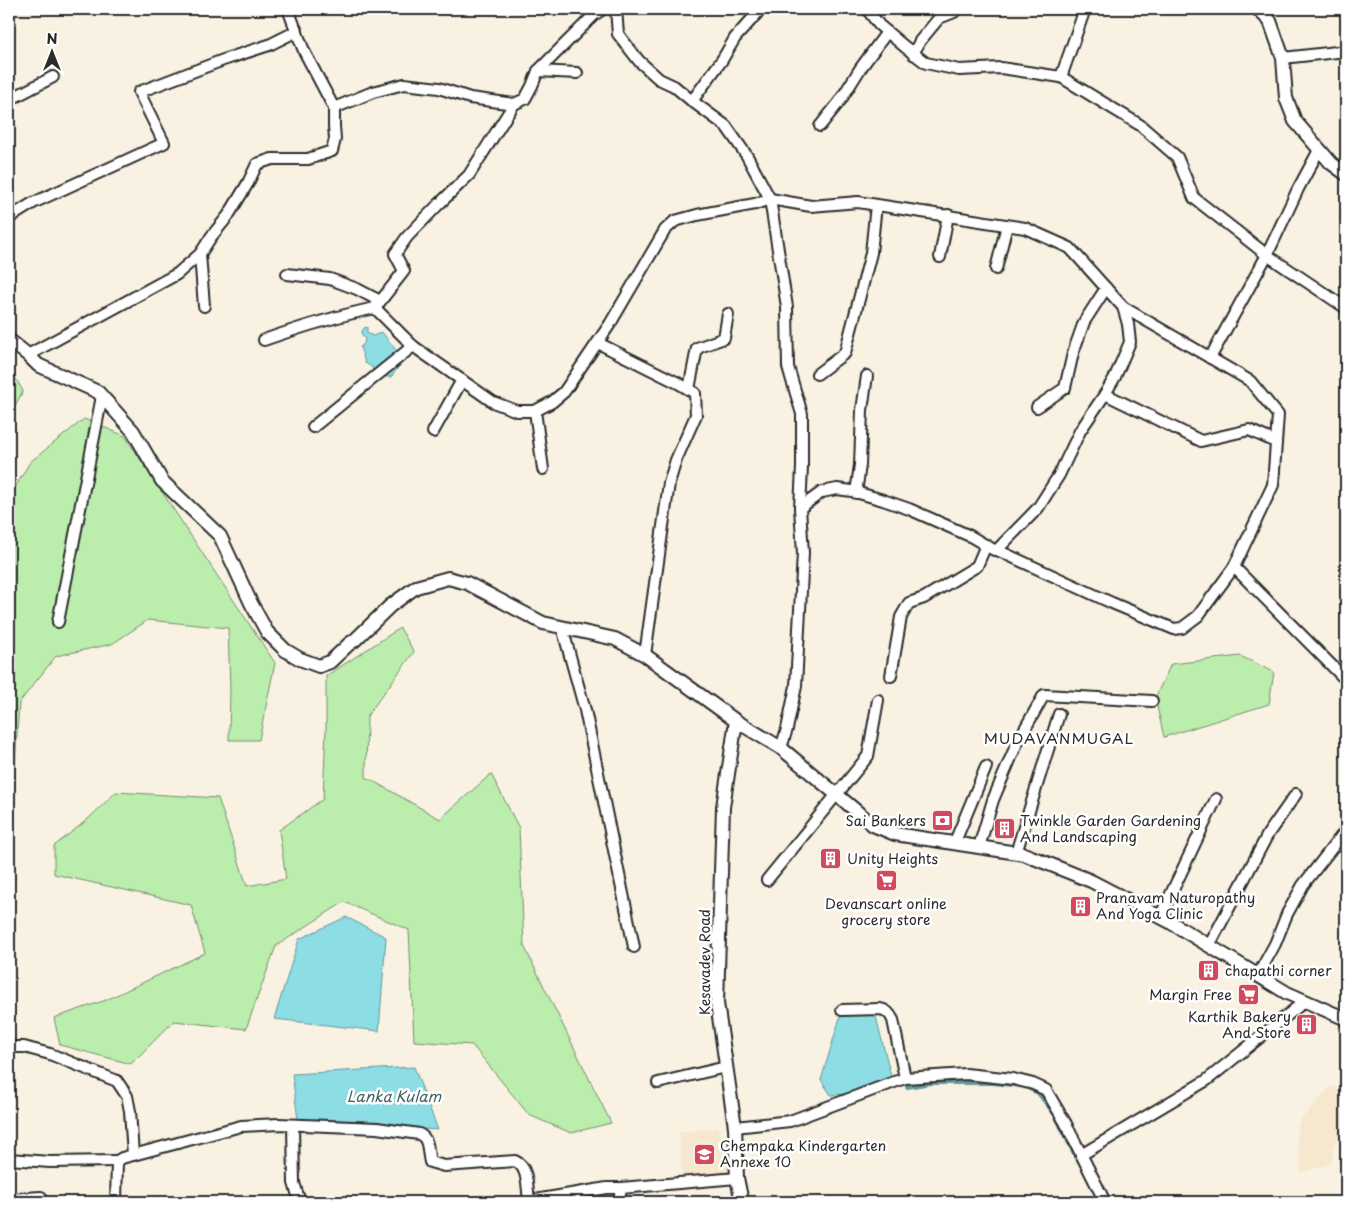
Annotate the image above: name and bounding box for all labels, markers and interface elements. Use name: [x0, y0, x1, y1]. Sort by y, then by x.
north arrow: [28, 28, 78, 78]
text: N: [46, 28, 58, 49]
district label: MUDAVANMUGAL: [984, 726, 1134, 749]
bank icon: Sai Bankers: [930, 809, 954, 833]
place label: Sai Bankers: [846, 810, 926, 831]
place label: Twinkle Garden Gardening And Landscaping: [1020, 810, 1201, 847]
building icon: Twinkle Garden Gardening And Landscaping: [992, 817, 1016, 841]
building icon: Unity Heights: [819, 847, 843, 871]
place label: Unity Heights: [847, 848, 939, 869]
supermarket icon: Devanscart online grocery store: [874, 869, 898, 893]
place label: Pranavam Naturopathy And Yoga Clinic: [1096, 887, 1255, 924]
place label: Devanscart online grocery store: [825, 893, 947, 930]
building icon: Pranavam Naturopathy And Yoga Clinic: [1068, 894, 1092, 918]
street label: Kesavadev Road: [694, 909, 715, 1015]
building icon: chapathi corner: [1197, 959, 1221, 983]
place label: chapathi corner: [1225, 960, 1332, 981]
supermarket icon: Margin Free: [1236, 983, 1260, 1007]
place label: Margin Free: [1149, 984, 1232, 1005]
place label: Karthik Bakery And Store: [1188, 1006, 1291, 1043]
building icon: Karthik Bakery And Store: [1295, 1013, 1319, 1037]
water label: Lanka Kulam: [347, 1084, 442, 1107]
place label: Chempaka Kindergarten Annexe 10: [720, 1135, 886, 1172]
school or university icon: Chempaka Kindergarten Annexe 10: [692, 1142, 716, 1166]

